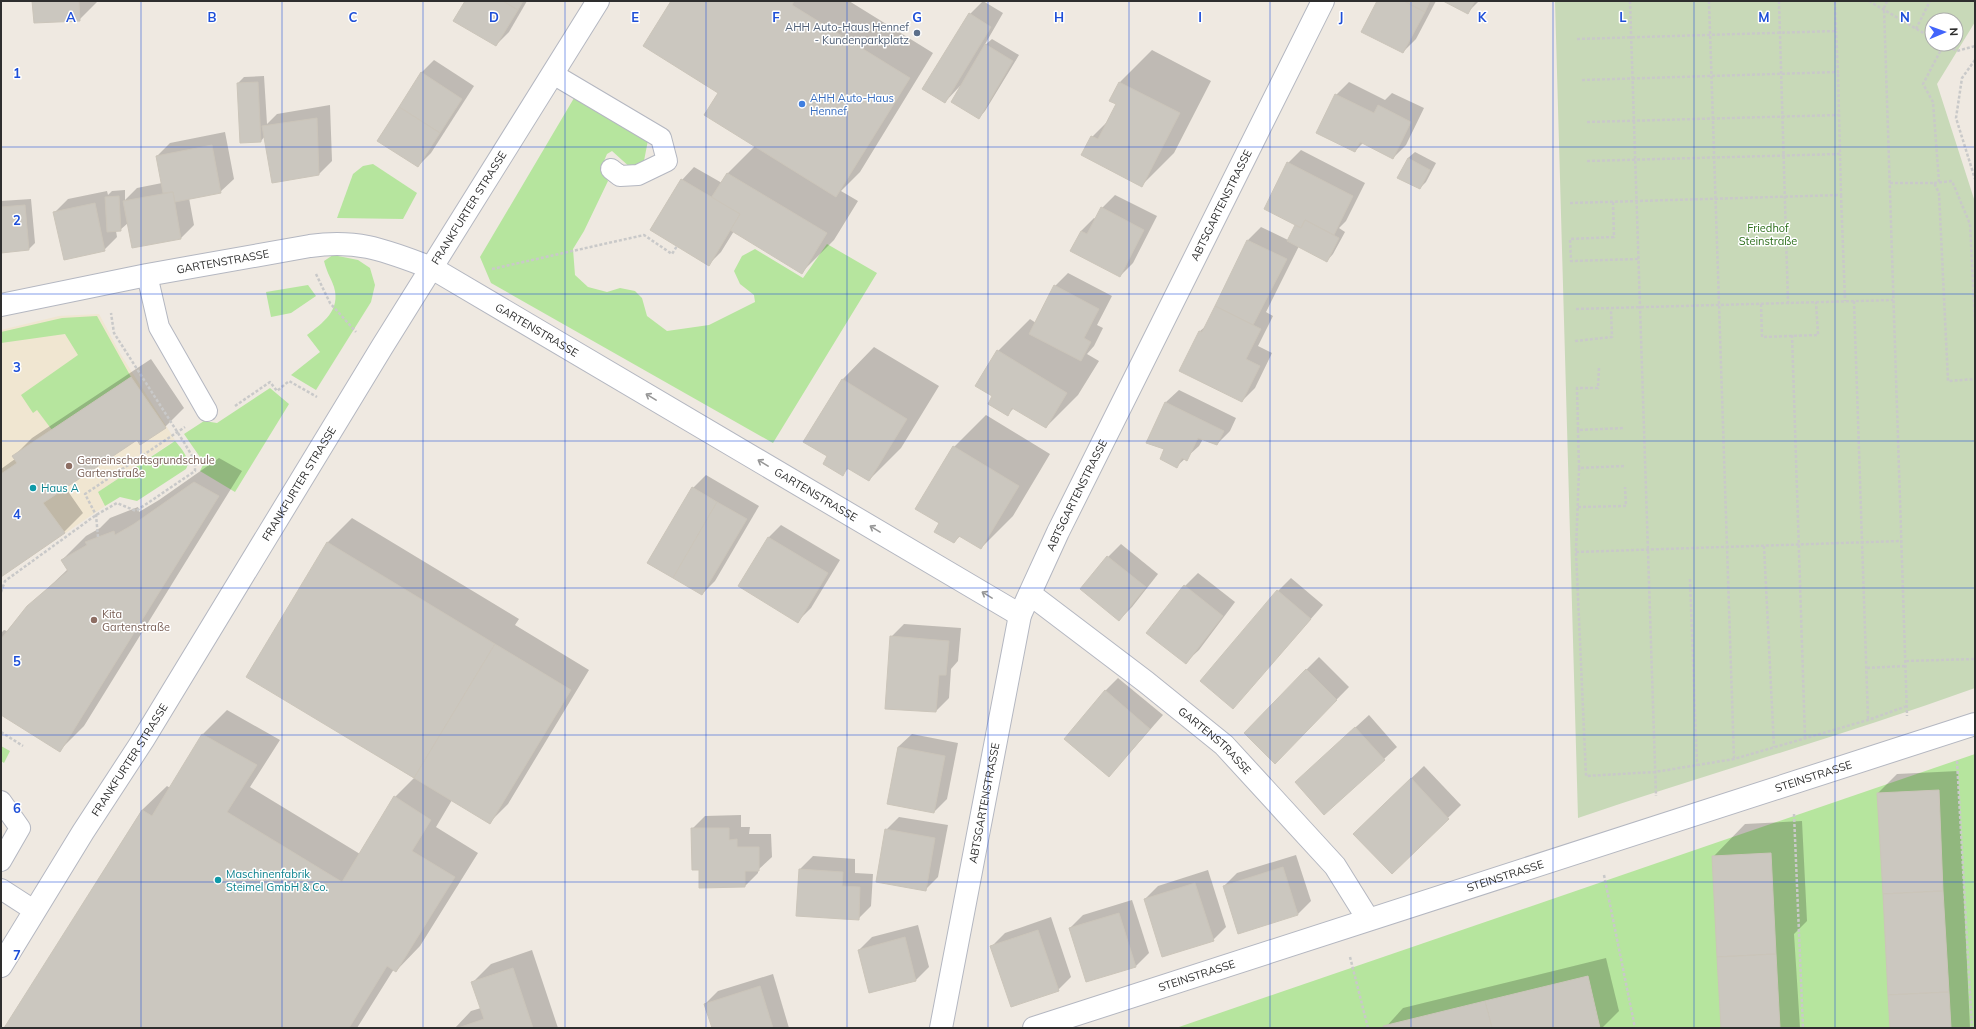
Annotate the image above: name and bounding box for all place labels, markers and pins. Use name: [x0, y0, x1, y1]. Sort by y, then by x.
place label: AHH Auto-Haus Hennef - Kundenparkplatz: [785, 20, 909, 47]
marker: AHH Auto-Haus Hennef - Kundenparkplatz: [912, 28, 922, 38]
place label: AHH Auto-Haus Hennef: [810, 91, 894, 118]
marker: AHH Auto-Haus Hennef: [797, 99, 807, 109]
place label: Gemeinschaftsgrundschule Gartenstraße: [77, 453, 215, 480]
marker: Gemeinschaftsgrundschule Gartenstraße: [64, 461, 74, 471]
place label: Haus A: [41, 481, 79, 495]
marker: Haus A: [28, 483, 38, 493]
place label: Kita Gartenstraße: [102, 607, 170, 634]
marker: Kita Gartenstraße: [89, 615, 99, 625]
place label: Maschinenfabrik Steimel GmbH & Co.: [226, 867, 328, 894]
marker: Maschinenfabrik Steimel GmbH & Co.: [213, 875, 223, 885]

